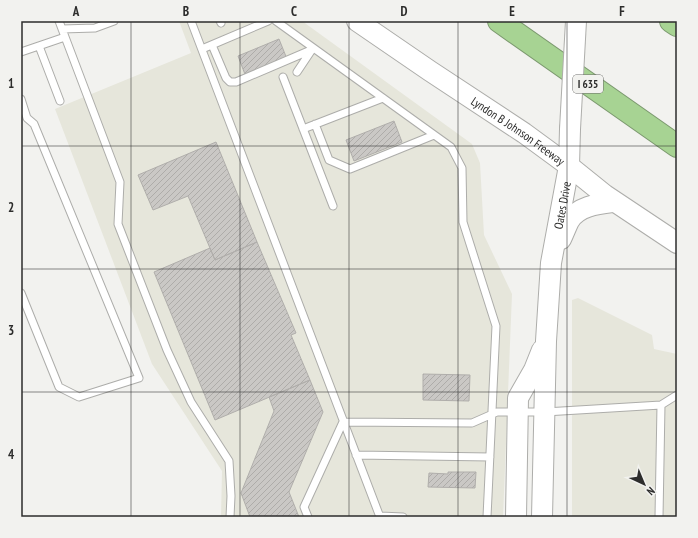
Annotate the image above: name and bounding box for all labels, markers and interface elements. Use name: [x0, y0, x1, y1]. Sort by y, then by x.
text: A: [72, 3, 80, 20]
text: B: [183, 3, 189, 20]
text: C: [291, 3, 297, 20]
text: D: [401, 3, 408, 20]
text: E: [509, 3, 515, 20]
text: F: [619, 3, 625, 20]
text: 1: [8, 75, 14, 92]
road number: I 635: [573, 75, 603, 93]
street label: Lyndon B Johnson Freeway: [469, 93, 568, 168]
street label: Oates Drive: [550, 180, 573, 230]
text: 2: [8, 199, 14, 216]
text: 3: [8, 322, 14, 339]
text: 4: [8, 446, 15, 463]
north arrow: [624, 464, 664, 504]
text: N: [644, 484, 658, 498]

